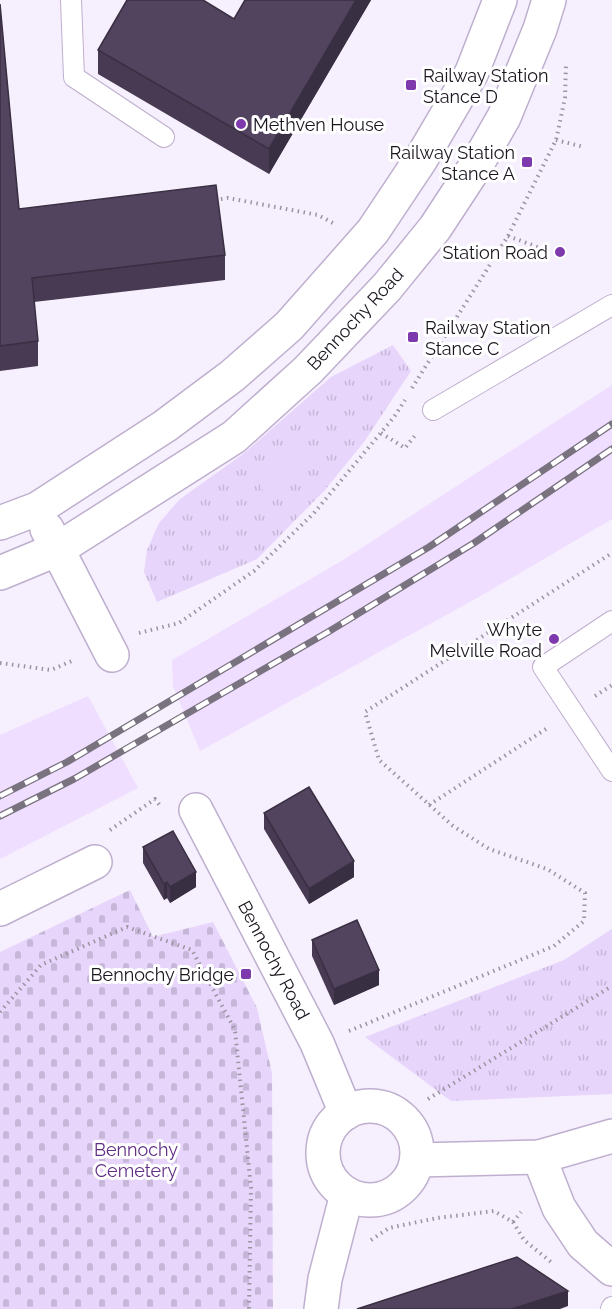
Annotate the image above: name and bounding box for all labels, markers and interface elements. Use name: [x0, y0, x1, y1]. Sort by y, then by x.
place label: Railway Station Stance D: [423, 65, 548, 107]
marker: Railway Station Stance D: [404, 78, 418, 92]
place label: Methven House: [253, 114, 385, 135]
marker: Methven House: [234, 117, 248, 131]
place label: Railway Station Stance A: [390, 142, 515, 184]
marker: Railway Station Stance A: [520, 155, 534, 169]
place label: Station Road: [443, 242, 548, 263]
marker: Station Road: [553, 245, 567, 259]
street label: Bennochy Road: [303, 264, 407, 374]
place label: Railway Station Stance C: [425, 317, 550, 359]
marker: Railway Station Stance C: [406, 330, 420, 344]
place label: Whyte Melville Road: [430, 619, 542, 661]
marker: Whyte Melville Road: [547, 632, 561, 646]
street label: Bennochy Road: [234, 897, 314, 1023]
place label: Bennochy Bridge: [91, 964, 234, 985]
marker: Bennochy Bridge: [239, 967, 253, 981]
park label: Bennochy Cemetery: [94, 1139, 178, 1181]

